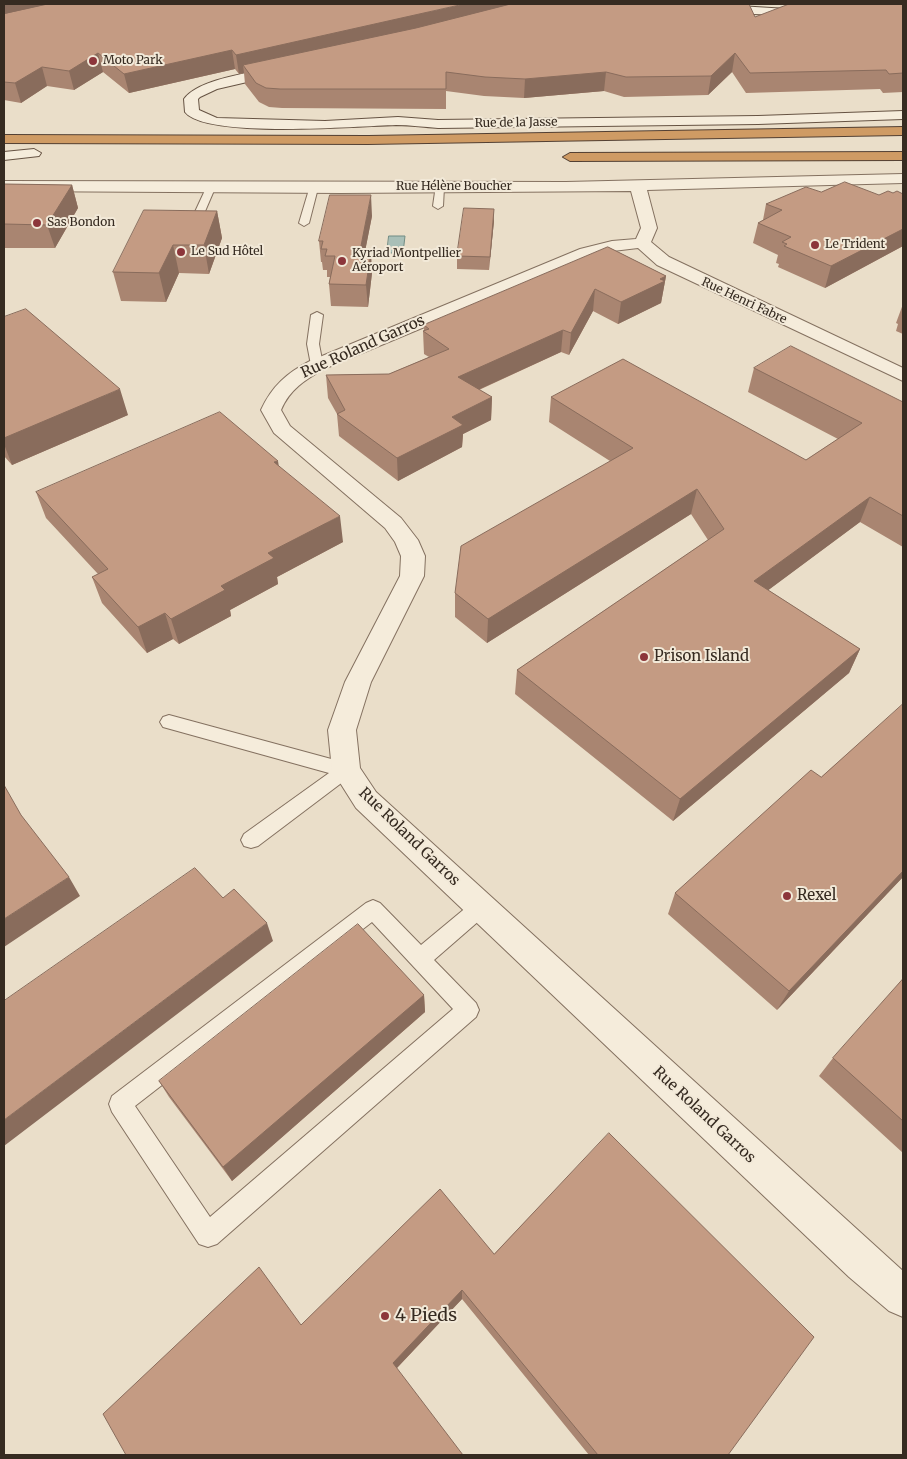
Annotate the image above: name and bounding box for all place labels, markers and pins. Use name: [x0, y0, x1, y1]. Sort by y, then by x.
place label: Moto Park: [103, 54, 163, 68]
marker: Moto Park: [87, 55, 99, 67]
place label: Sas Bondon: [47, 216, 115, 230]
marker: Sas Bondon: [31, 217, 43, 229]
place label: Le Trident: [825, 238, 885, 252]
marker: Le Trident: [809, 239, 821, 251]
place label: Le Sud Hôtel: [191, 245, 263, 259]
marker: Le Sud Hôtel: [175, 246, 187, 258]
place label: Kyriad Montpellier Aéroport: [352, 247, 461, 275]
marker: Kyriad Montpellier Aéroport: [336, 255, 348, 267]
place label: Prison Island: [654, 648, 749, 666]
marker: Prison Island: [638, 651, 650, 663]
place label: Rexel: [797, 887, 836, 905]
marker: Rexel: [781, 890, 793, 902]
place label: 4 Pieds: [395, 1305, 457, 1327]
marker: 4 Pieds: [379, 1310, 391, 1322]

